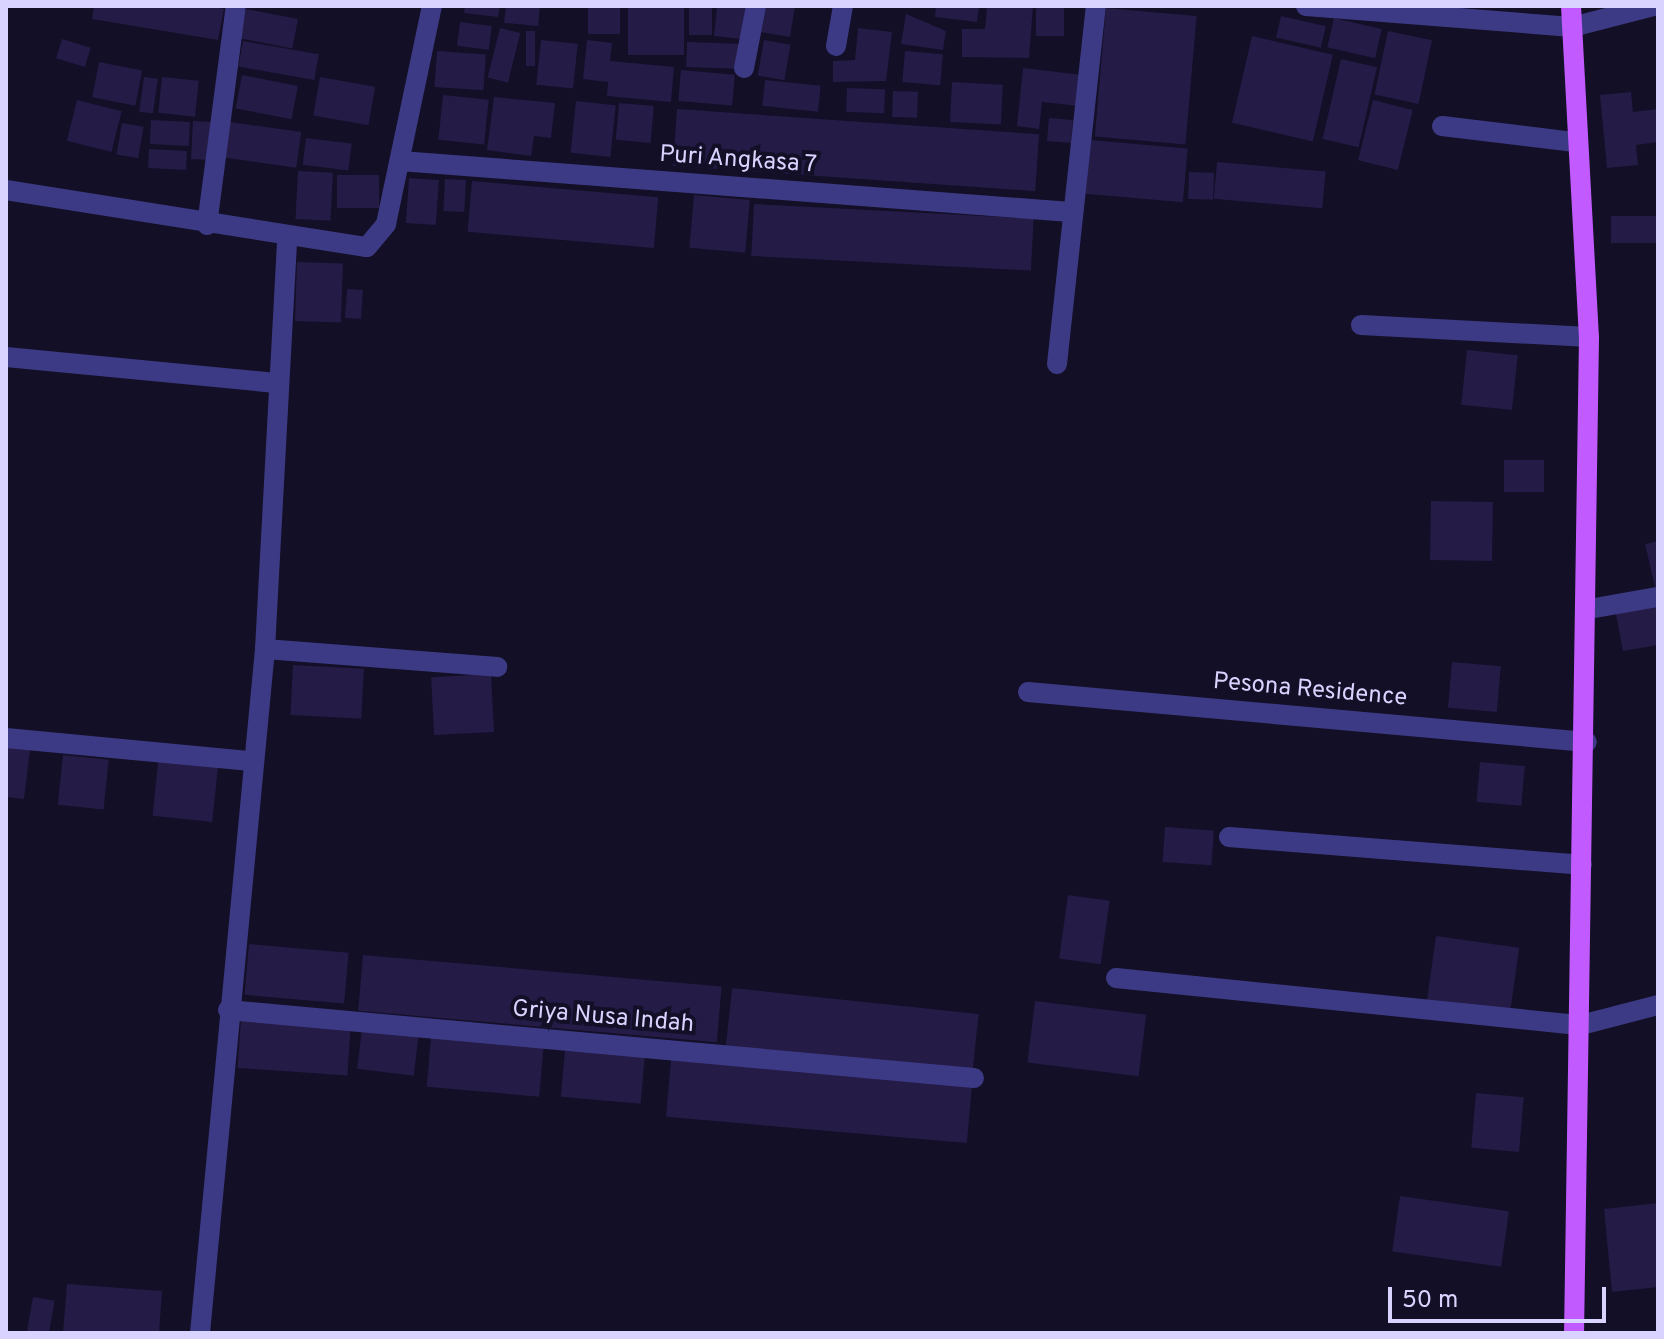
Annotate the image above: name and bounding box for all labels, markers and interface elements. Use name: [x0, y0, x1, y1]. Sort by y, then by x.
street label: Puri Angkasa 7: [657, 141, 819, 181]
street label: Pesona Residence: [1212, 668, 1408, 714]
street label: Griya Nusa Indah: [511, 996, 695, 1040]
scale bar: [1392, 1271, 1610, 1321]
text: 50 m: [1402, 1286, 1458, 1316]

